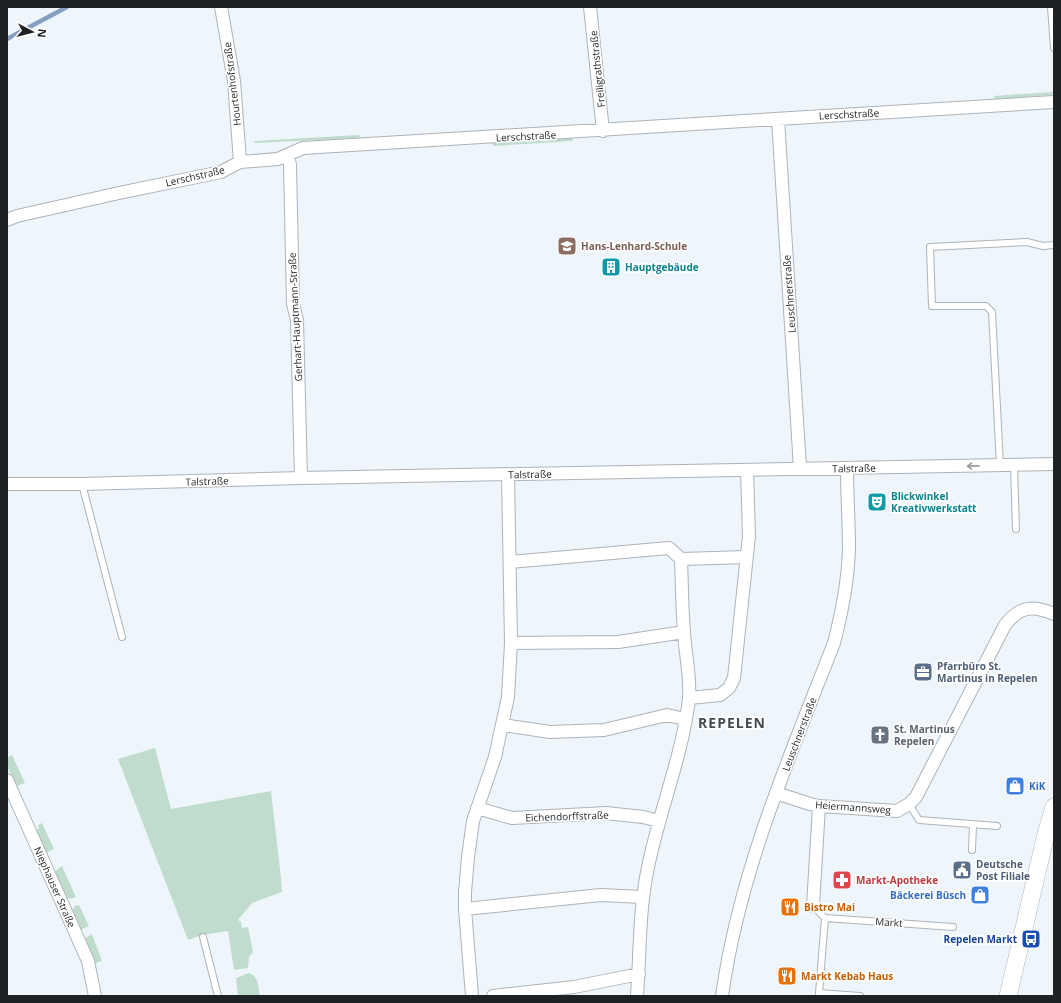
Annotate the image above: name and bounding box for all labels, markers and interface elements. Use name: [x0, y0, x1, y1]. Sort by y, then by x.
north arrow: [12, 12, 52, 52]
text: N: [34, 28, 50, 39]
street label: Freiligrathstraße: [586, 30, 608, 108]
street label: Hourtenhofstraße: [220, 41, 244, 127]
street label: Lerschstraße: [818, 105, 880, 123]
street label: Lerschstraße: [495, 127, 557, 145]
street label: Lerschstraße: [164, 162, 226, 190]
school or university icon: Hans-Lenhard-Schule: [556, 235, 578, 257]
place label: Hans-Lenhard-Schule: [581, 239, 687, 253]
street label: Gerhart-Hauptmann-Straße: [285, 252, 305, 382]
street label: Leuschnerstraße: [779, 254, 799, 334]
building icon: Hauptgebäude: [600, 256, 622, 278]
place label: Hauptgebäude: [625, 260, 699, 274]
street label: Talstraße: [832, 461, 876, 475]
one-way arrow: [967, 462, 980, 469]
street label: Talstraße: [508, 467, 552, 481]
street label: Talstraße: [185, 473, 229, 489]
place label: Blickwinkel Kreativwerkstatt: [891, 489, 977, 515]
theatre icon: Blickwinkel Kreativwerkstatt: [866, 491, 888, 513]
place label: Pfarrbüro St. Martinus in Repelen: [937, 659, 1038, 685]
office icon: Pfarrbüro St. Martinus in Repelen: [912, 661, 934, 683]
street label: Leuschnerstraße: [778, 695, 820, 773]
district label: REPELEN: [698, 713, 766, 732]
place label: St. Martinus Repelen: [894, 722, 955, 748]
church icon: St. Martinus Repelen: [869, 724, 891, 746]
shop icon: KiK: [1004, 775, 1026, 797]
place label: KiK: [1029, 779, 1046, 793]
street label: Heiermannsweg: [815, 797, 892, 817]
street label: Eichendorffstraße: [525, 808, 609, 824]
street label: Niephauser Straße: [31, 844, 79, 930]
place label: Deutsche Post Filiale: [976, 857, 1030, 883]
public building icon: Deutsche Post Filiale: [951, 859, 973, 881]
pharmacy icon: Markt-Apotheke: [831, 869, 853, 891]
place label: Markt-Apotheke: [856, 873, 938, 887]
shop icon: Bäckerei Büsch: [969, 884, 991, 906]
place label: Bäckerei Büsch: [890, 888, 966, 902]
restaurant icon: Bistro Mai: [779, 896, 801, 918]
place label: Bistro Mai: [804, 900, 855, 914]
street label: Markt: [875, 914, 904, 930]
bus stop icon: Repelen Markt: [1020, 928, 1042, 950]
place label: Repelen Markt: [944, 932, 1018, 946]
restaurant icon: Markt Kebab Haus: [776, 965, 798, 987]
place label: Markt Kebab Haus: [801, 969, 893, 983]

